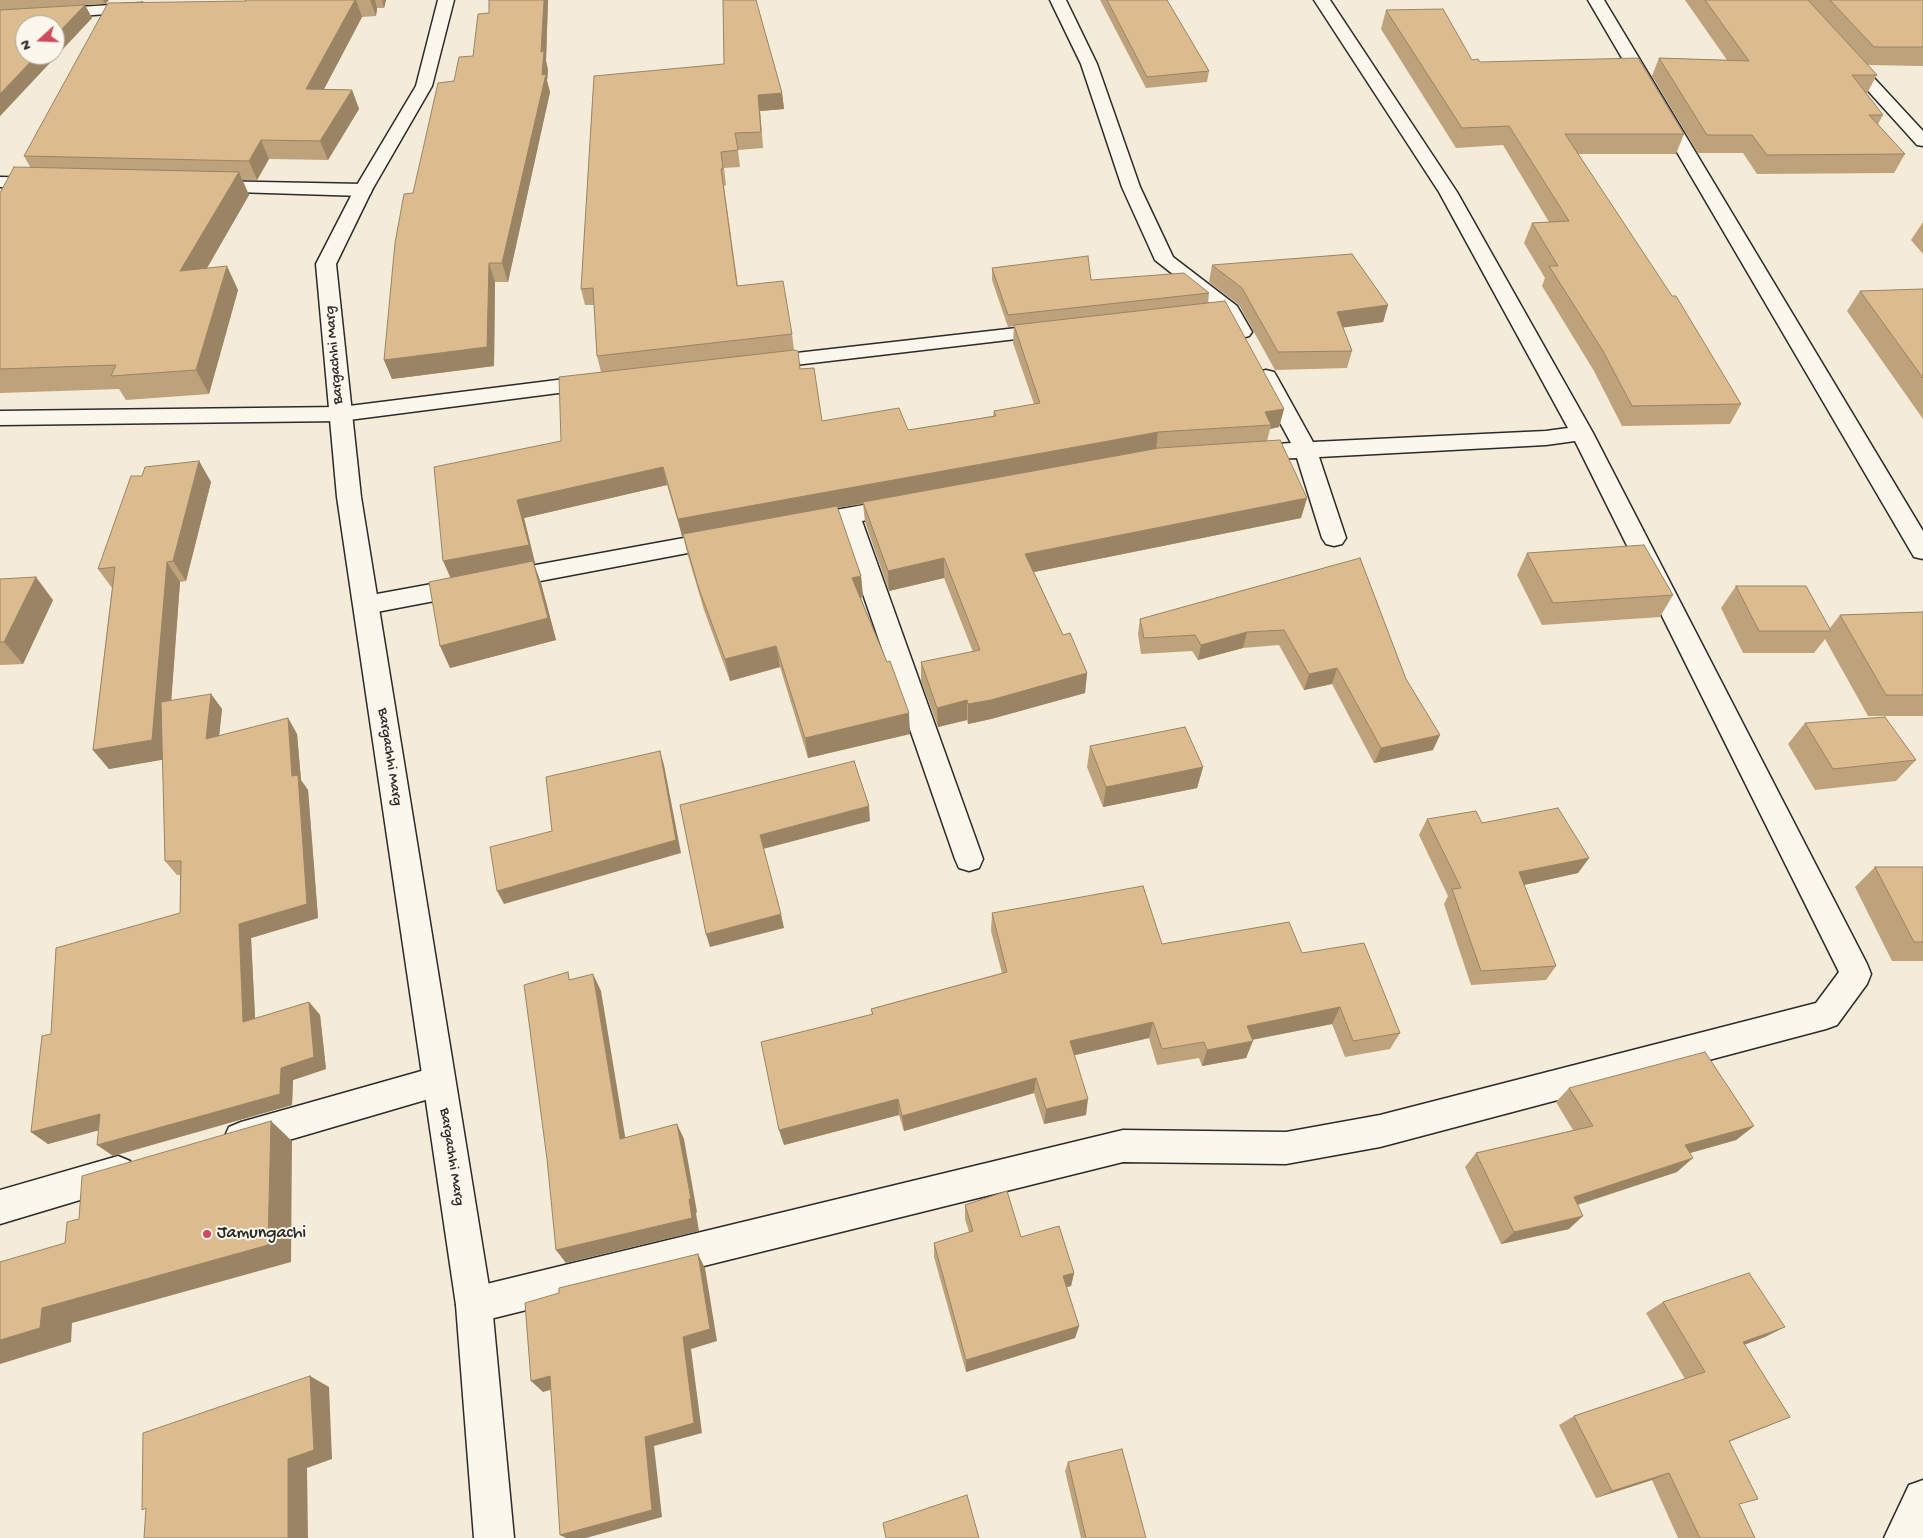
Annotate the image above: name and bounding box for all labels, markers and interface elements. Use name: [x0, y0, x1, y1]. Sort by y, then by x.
north arrow: [15, 15, 65, 65]
text: N: [17, 38, 36, 52]
street label: Bargachhi Marg: [322, 305, 348, 405]
street label: Bargachhi Marg: [372, 707, 406, 807]
street label: Bargachhi Marg: [434, 1107, 468, 1207]
place label: Jamungachi: [217, 1223, 306, 1245]
marker: Jamungachi: [201, 1228, 213, 1240]

